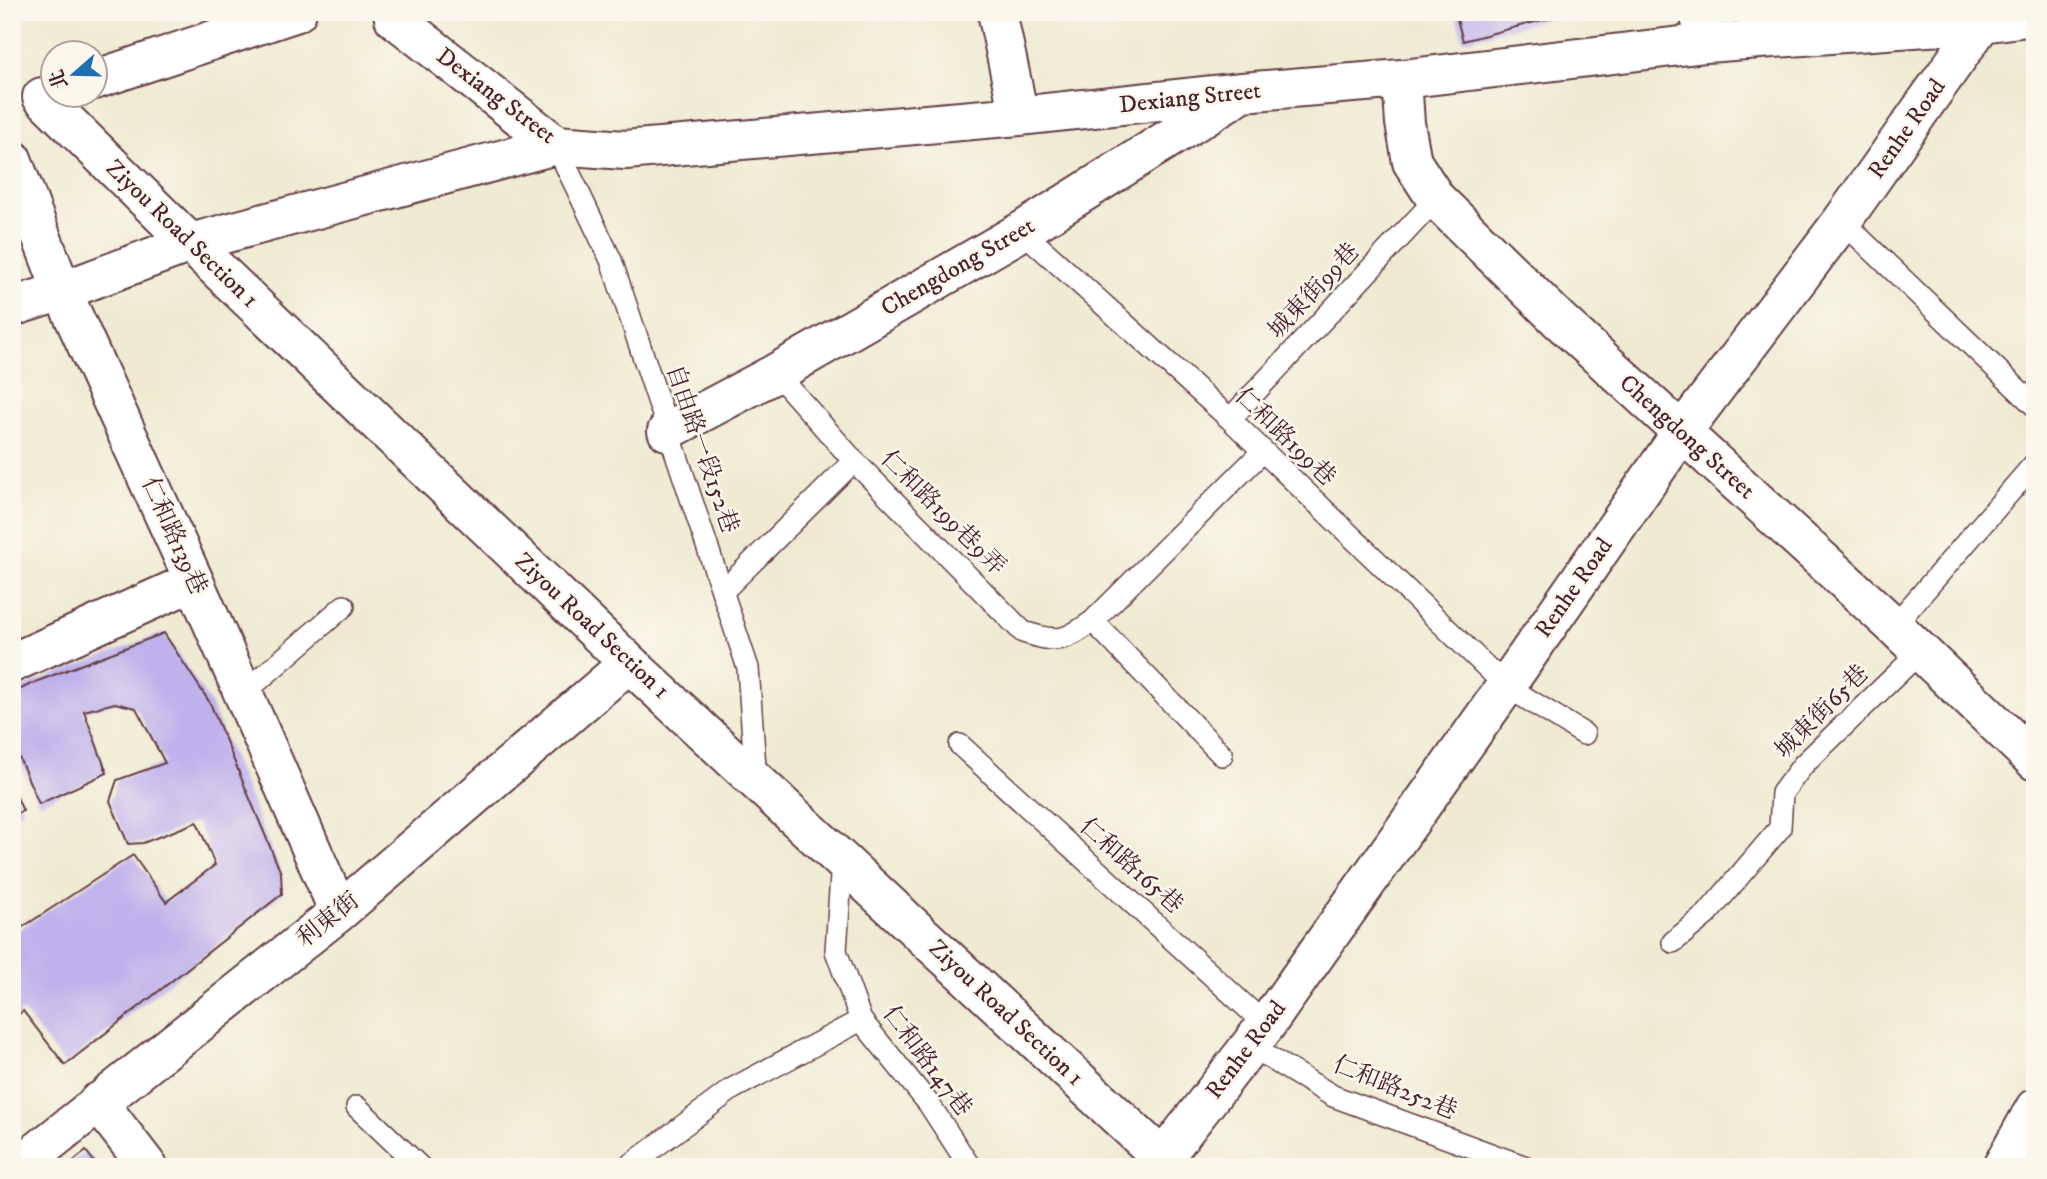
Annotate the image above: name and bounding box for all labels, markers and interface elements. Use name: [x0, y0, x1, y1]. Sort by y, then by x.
north arrow: [38, 38, 108, 108]
street label: Dexiang Street: [430, 41, 562, 151]
text: 北: [45, 66, 73, 92]
street label: Renhe Road: [1862, 73, 1952, 185]
street label: Dexiang Street: [1118, 76, 1263, 120]
street label: Ziyou Road Section 1: [99, 153, 265, 315]
street label: Chengdong Street: [876, 211, 1040, 323]
street label: 城東街99巷: [1262, 237, 1366, 345]
street label: 自由路一段152巷: [659, 361, 745, 537]
street label: Chengdong Street: [1613, 368, 1761, 506]
street label: 仁和路199巷: [1228, 382, 1342, 492]
street label: 仁和路199巷9弄: [874, 444, 1012, 582]
street label: 仁和路139巷: [135, 472, 213, 600]
street label: Renhe Road: [1529, 532, 1619, 644]
street label: Ziyou Road Section 1: [508, 546, 676, 706]
street label: 城東街65巷: [1769, 659, 1875, 765]
street label: 仁和路165巷: [1073, 812, 1189, 920]
street label: 利東街: [291, 886, 365, 954]
street label: Ziyou Road Section 1: [922, 933, 1090, 1093]
street label: Renhe Road: [1199, 995, 1293, 1105]
street label: 仁和路147巷: [876, 1000, 978, 1122]
street label: 仁和路252巷: [1328, 1049, 1462, 1127]

